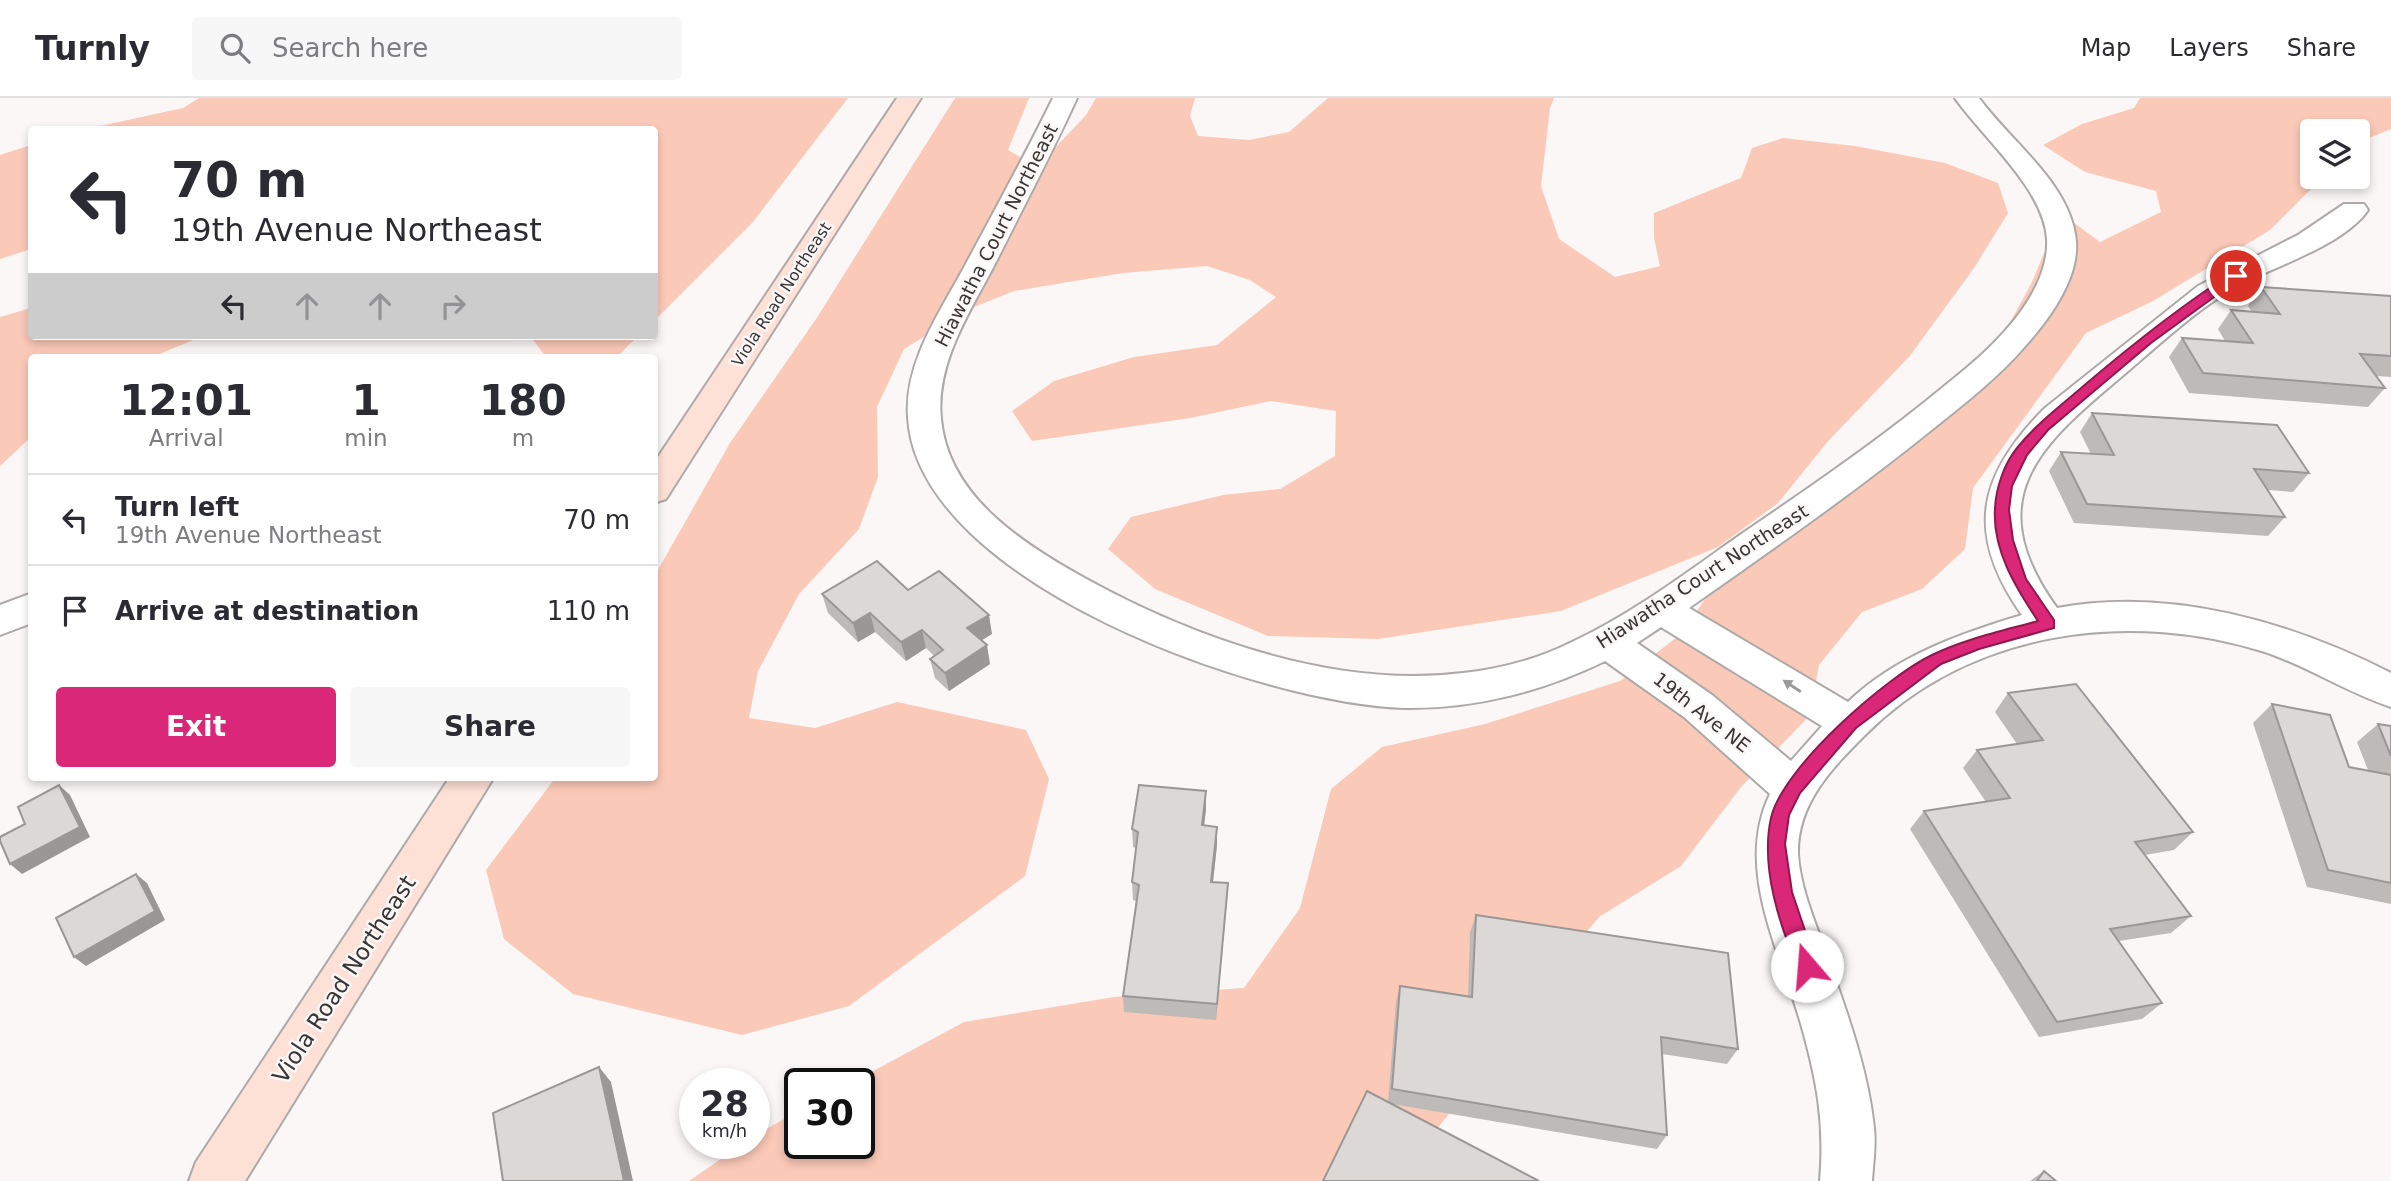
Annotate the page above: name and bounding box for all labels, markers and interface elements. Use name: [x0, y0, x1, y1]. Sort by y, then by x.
search box: [192, 17, 682, 80]
text: Turnly: [35, 29, 150, 68]
icon: search: [216, 29, 254, 67]
text: Search here: [272, 33, 428, 63]
text: Map: [2081, 34, 2131, 62]
text: Layers: [2169, 34, 2249, 62]
text: Share: [2287, 34, 2356, 62]
map controls: [2300, 119, 2370, 189]
button: layers: [2300, 119, 2370, 189]
street label: Hiawatha Court Northeast: [930, 120, 1062, 350]
text: 70 m: [171, 152, 307, 209]
icon: left: [56, 154, 147, 245]
text: 19th Avenue Northeast: [171, 211, 542, 249]
street label: Viola Road Northeast: [728, 218, 835, 370]
pin: [2206, 246, 2266, 306]
icon: arrive: [2217, 257, 2255, 295]
icon: left: [215, 287, 253, 325]
icon: ahead: [288, 287, 326, 325]
icon: ahead: [361, 287, 399, 325]
icon: right: [434, 287, 472, 325]
text: 12:01: [119, 376, 253, 425]
text: 1: [351, 376, 381, 425]
text: 180: [479, 376, 567, 425]
text: Arrival: [149, 425, 224, 451]
text: min: [344, 425, 388, 451]
text: m: [512, 425, 534, 451]
text: Turn left: [115, 492, 239, 522]
street label: Hiawatha Court Northeast: [1592, 499, 1812, 653]
icon: left: [56, 501, 94, 539]
text: 70 m: [563, 505, 630, 535]
text: 19th Avenue Northeast: [115, 522, 382, 548]
icon: arrive: [56, 592, 94, 630]
text: Arrive at destination: [115, 596, 419, 626]
text: 110 m: [547, 596, 630, 626]
street label: 19th Ave NE: [1649, 667, 1755, 757]
one-way arrow: [1783, 680, 1802, 693]
button: Exit: [56, 687, 336, 767]
button: Share: [350, 687, 630, 767]
street label: Viola Road Northeast: [267, 870, 421, 1088]
position arrow: [1770, 929, 1844, 1003]
speed limit sign: 30: [784, 1068, 875, 1159]
text: 28: [700, 1084, 749, 1124]
text: km/h: [702, 1120, 747, 1141]

